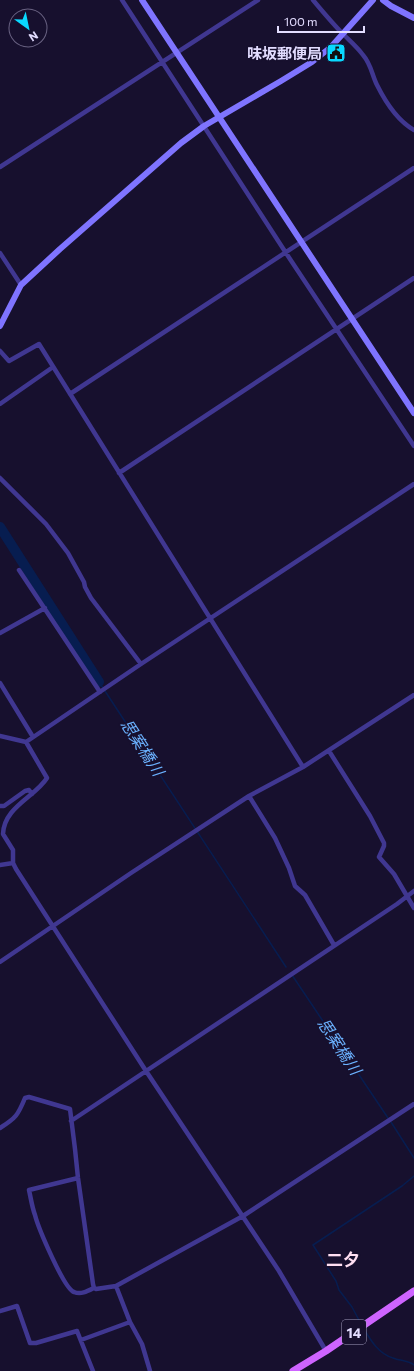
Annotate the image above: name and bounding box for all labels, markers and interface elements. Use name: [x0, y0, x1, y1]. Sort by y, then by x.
north arrow: [8, 8, 48, 48]
scale bar: [278, 8, 364, 34]
text: 100 m: [284, 14, 318, 28]
text: N: [27, 29, 41, 45]
public building icon: 味坂郵便局: [325, 42, 347, 64]
place label: 味坂郵便局: [247, 44, 322, 62]
water label: 思案橋川: [118, 715, 169, 781]
water label: 思案橋川: [314, 1014, 367, 1079]
district label: 二夕: [326, 1249, 360, 1270]
road number: 14: [342, 1320, 366, 1344]

